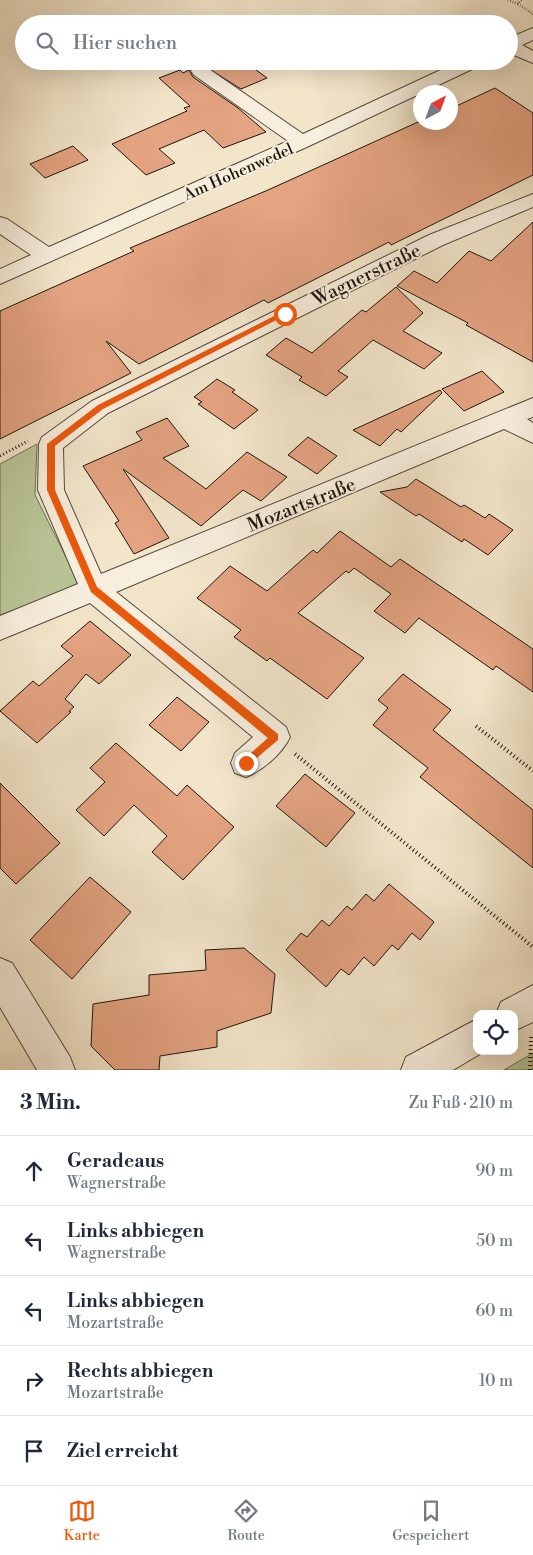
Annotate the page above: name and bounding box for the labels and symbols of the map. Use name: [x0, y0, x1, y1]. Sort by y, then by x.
north arrow: [413, 85, 458, 130]
street label: Am Hohenwedel: [179, 139, 297, 205]
street label: Wagnerstraße: [307, 238, 425, 312]
route start: [274, 303, 297, 326]
street label: Mozartstraße: [244, 472, 359, 538]
route end: [235, 752, 258, 775]

